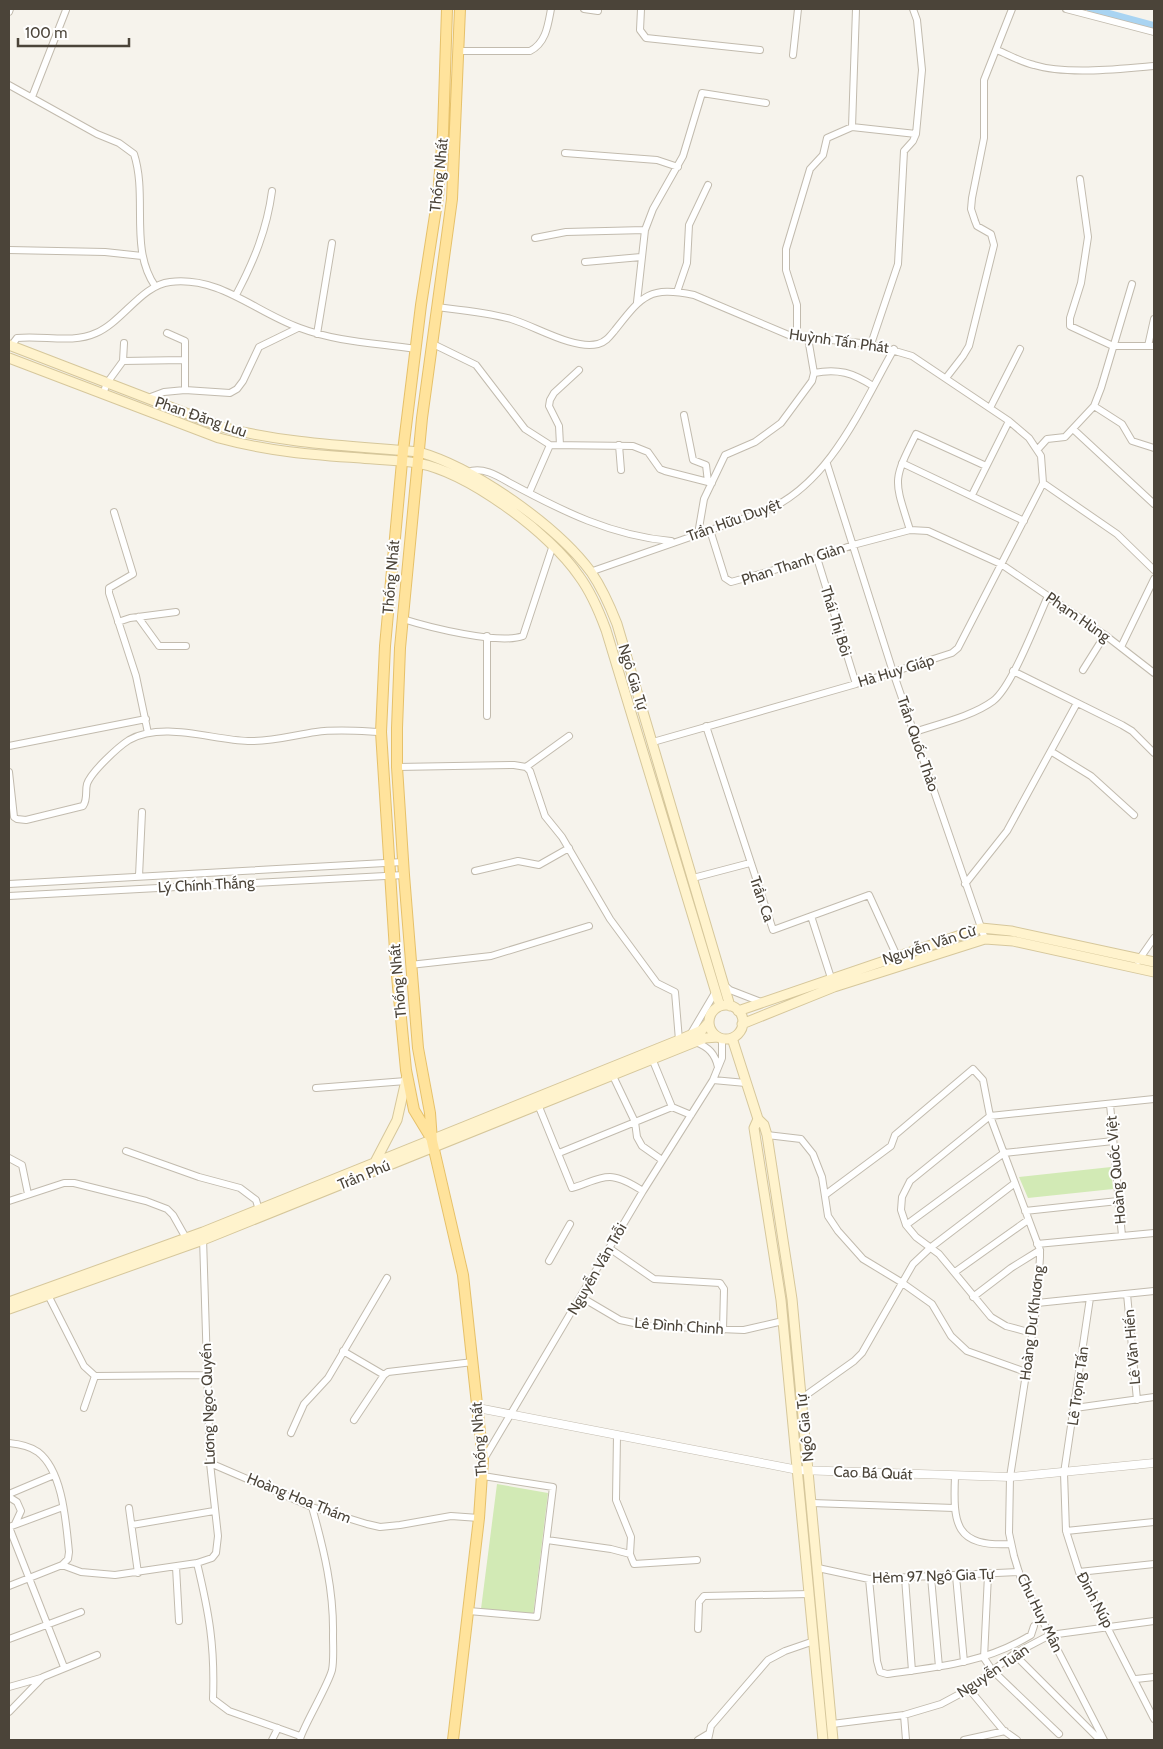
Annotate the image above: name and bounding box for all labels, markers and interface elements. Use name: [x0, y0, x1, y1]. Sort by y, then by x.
scale bar: [18, 15, 129, 47]
text: 100 m: [25, 24, 67, 42]
street label: Thống Nhất: [426, 137, 452, 213]
street label: Huỳnh Tấn Phát: [788, 325, 890, 357]
street label: Phan Đăng Lưu: [153, 393, 249, 441]
street label: Trần Hữu Duyệt: [685, 495, 783, 545]
street label: Thống Nhất: [379, 539, 403, 615]
street label: Phan Thanh Giản: [739, 539, 847, 589]
street label: Thái Thị Bôi: [817, 584, 855, 658]
street label: Phạm Hùng: [1042, 588, 1114, 646]
street label: Ngô Gia Tự: [614, 642, 652, 713]
street label: Hà Huy Giáp: [856, 651, 936, 691]
street label: Trần Quốc Thảo: [893, 694, 943, 794]
street label: Lý Chính Thắng: [157, 872, 255, 897]
street label: Trần Ca: [746, 874, 778, 925]
street label: Nguyễn Văn Cừ: [880, 921, 979, 969]
street label: Thống Nhất: [386, 943, 410, 1019]
street label: Hoàng Quốc Việt: [1102, 1115, 1130, 1225]
street label: Trần Phú: [335, 1156, 393, 1194]
street label: Nguyễn Văn Trỗi: [564, 1220, 630, 1318]
street label: Hoàng Dư Khương: [1016, 1264, 1048, 1382]
street label: Lê Văn Hiến: [1120, 1309, 1144, 1385]
street label: Lê Đình Chinh: [634, 1314, 724, 1338]
street label: Lương Ngọc Quyến: [197, 1343, 219, 1465]
street label: Lê Trọng Tấn: [1064, 1345, 1092, 1427]
street label: Ngô Gia Tự: [792, 1392, 817, 1463]
street label: Thống Nhất: [467, 1401, 491, 1477]
street label: Cao Bá Quát: [833, 1463, 913, 1483]
street label: Hoàng Hoa Thám: [244, 1469, 354, 1527]
street label: Hẻm 97 Ngô Gia Tự: [872, 1565, 995, 1587]
street label: Đinh Núp: [1073, 1569, 1117, 1631]
street label: Chu Huy Mân: [1013, 1571, 1067, 1655]
street label: Nguyễn Tuân: [954, 1640, 1032, 1702]

